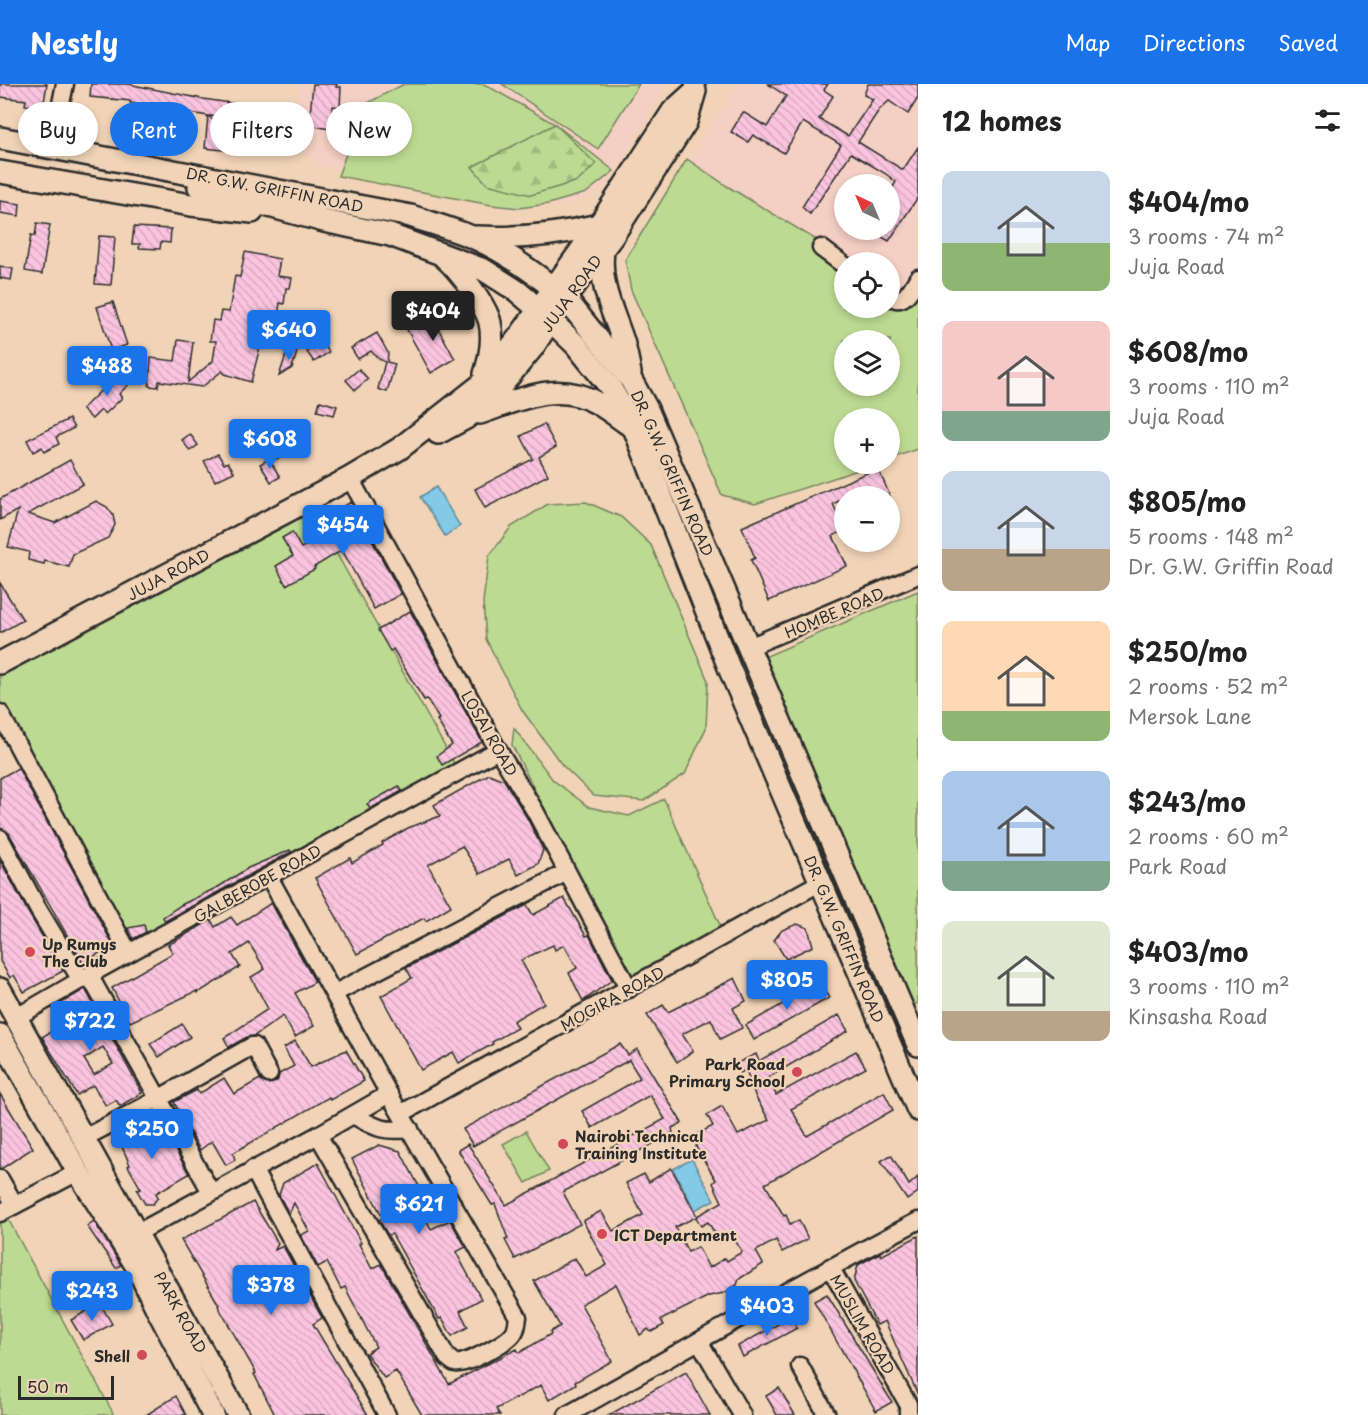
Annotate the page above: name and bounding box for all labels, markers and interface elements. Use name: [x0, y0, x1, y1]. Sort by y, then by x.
text: Nestly: [30, 21, 118, 64]
text: Map: [1065, 26, 1110, 58]
text: Directions: [1143, 26, 1245, 58]
text: Saved: [1278, 26, 1338, 58]
text: 12 homes: [942, 101, 1062, 140]
chip: Buy: [18, 102, 98, 156]
chip: Rent: [110, 102, 198, 156]
chip: Filters: [210, 102, 314, 156]
chip: New: [326, 102, 412, 156]
icon: filters: [1311, 104, 1344, 137]
street label: DR. G.W. GRIFFIN ROAD: [184, 161, 366, 217]
north arrow: [834, 174, 900, 240]
map controls: [834, 174, 900, 552]
text: $404/mo: [1128, 182, 1249, 221]
icon: home: [990, 195, 1062, 267]
text: 3 rooms · 74 m²: [1128, 221, 1285, 251]
street label: JUJA ROAD: [535, 250, 607, 336]
text: Juja Road: [1128, 251, 1225, 281]
button: locate: [834, 252, 900, 318]
pin: $404: [397, 291, 469, 342]
text: $404: [406, 295, 460, 325]
pin: $640: [253, 310, 325, 361]
text: $640: [261, 314, 317, 344]
button: layers: [834, 330, 900, 396]
text: $608/mo: [1128, 332, 1248, 371]
icon: home: [990, 345, 1062, 417]
pin: $488: [71, 346, 143, 397]
text: $488: [81, 350, 133, 380]
text: 3 rooms · 110 m²: [1128, 371, 1290, 401]
street label: DR. G.W. GRIFFIN ROAD: [626, 386, 720, 560]
text: Juja Road: [1128, 401, 1225, 431]
button: +: [834, 408, 900, 474]
pin: $608: [234, 419, 306, 470]
text: $608: [243, 423, 297, 453]
text: $805/mo: [1128, 482, 1246, 521]
button: −: [834, 486, 900, 552]
icon: home: [990, 495, 1062, 567]
pin: $454: [307, 505, 379, 556]
text: $454: [317, 509, 369, 539]
text: 5 rooms · 148 m²: [1128, 521, 1294, 551]
street label: JUJA ROAD: [123, 543, 213, 605]
text: Dr. G.W. Griffin Road: [1128, 551, 1334, 581]
street label: HOMBE ROAD: [781, 581, 887, 643]
text: $250/mo: [1128, 632, 1247, 671]
icon: home: [990, 645, 1062, 717]
text: 2 rooms · 52 m²: [1128, 671, 1288, 701]
street label: LOSAI ROAD: [456, 686, 524, 780]
text: Mersok Lane: [1128, 701, 1252, 731]
text: $243/mo: [1128, 782, 1246, 821]
icon: home: [990, 795, 1062, 867]
text: 2 rooms · 60 m²: [1128, 821, 1289, 851]
street label: GALBEROBE ROAD: [189, 838, 325, 928]
text: Park Road: [1128, 851, 1227, 881]
street label: DR. G.W. GRIFFIN ROAD: [799, 852, 891, 1026]
place label: Up Rumys The Club: [42, 932, 116, 972]
text: $403/mo: [1128, 932, 1248, 971]
marker: Up Rumys The Club: [23, 945, 37, 959]
icon: home: [990, 945, 1062, 1017]
street label: MOGIRA ROAD: [556, 960, 668, 1036]
pin: $805: [751, 960, 823, 1011]
text: $805: [761, 964, 813, 994]
text: 3 rooms · 110 m²: [1128, 971, 1290, 1001]
pin: $722: [54, 1001, 126, 1052]
text: Kinsasha Road: [1128, 1001, 1268, 1031]
text: $722: [64, 1005, 116, 1035]
place label: Park Road Primary School: [669, 1052, 785, 1092]
marker: Park Road Primary School: [790, 1065, 804, 1079]
pin: $250: [116, 1109, 188, 1160]
text: $250: [125, 1113, 179, 1143]
place label: Nairobi Technical Training Institute: [575, 1124, 707, 1164]
marker: Nairobi Technical Training Institute: [556, 1137, 570, 1151]
pin: $621: [383, 1184, 455, 1235]
text: $621: [394, 1188, 444, 1218]
place label: ICT Department: [614, 1223, 737, 1246]
marker: ICT Department: [595, 1227, 609, 1241]
pin: $378: [235, 1265, 307, 1316]
street label: PARK ROAD: [149, 1267, 213, 1357]
text: $378: [247, 1269, 295, 1299]
street label: MUSLIM ROAD: [825, 1270, 901, 1378]
pin: $243: [56, 1271, 128, 1322]
text: $243: [66, 1275, 118, 1305]
pin: $403: [731, 1286, 803, 1337]
text: $403: [740, 1290, 794, 1320]
place label: Shell: [94, 1344, 130, 1367]
marker: Shell: [135, 1348, 149, 1362]
scale bar: [18, 1373, 114, 1400]
text: 50 m: [27, 1374, 68, 1398]

